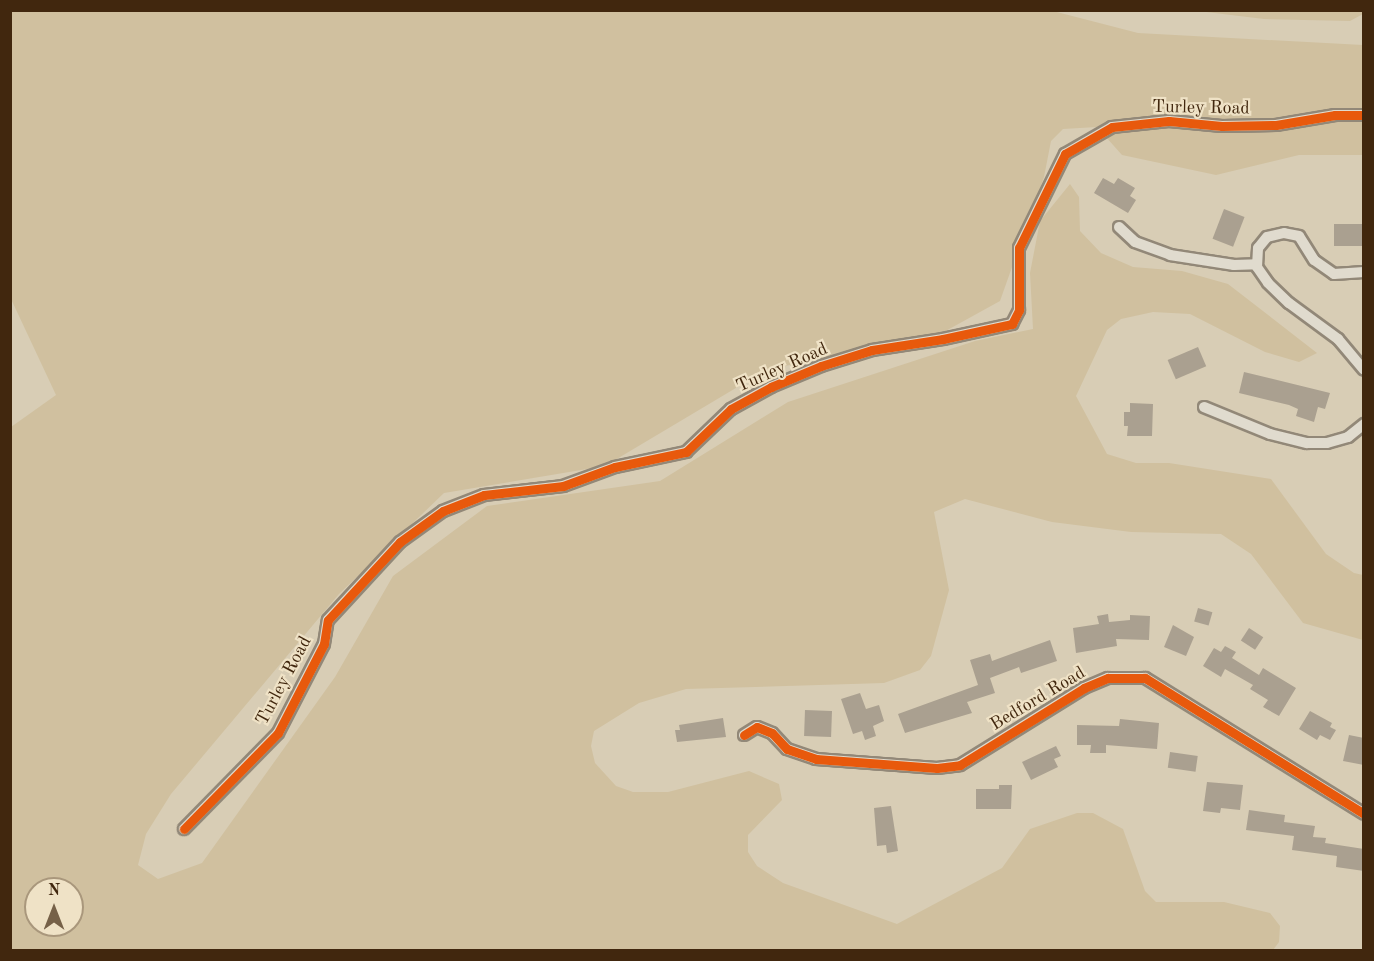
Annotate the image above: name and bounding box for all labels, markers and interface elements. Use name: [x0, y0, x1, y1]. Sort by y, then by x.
street label: Turley Road: [1152, 96, 1250, 120]
street label: Turley Road: [733, 338, 831, 398]
street label: Turley Road: [252, 633, 316, 729]
street label: Bedford Road: [987, 662, 1089, 736]
north arrow: [24, 877, 84, 937]
text: N: [48, 883, 60, 899]

